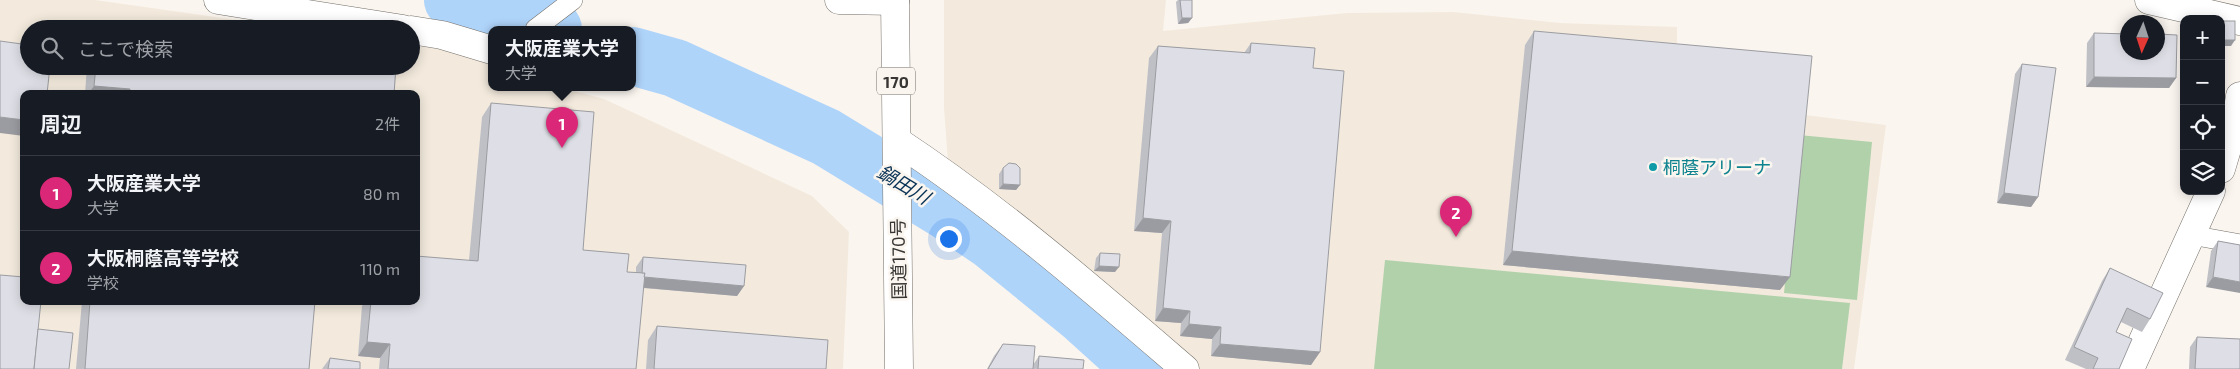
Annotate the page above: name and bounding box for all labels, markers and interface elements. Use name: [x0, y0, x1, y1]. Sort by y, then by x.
north arrow: [2120, 15, 2165, 60]
map controls: [2180, 15, 2225, 195]
button: +: [2180, 15, 2225, 60]
search box: [20, 20, 420, 75]
popup: [488, 26, 636, 91]
icon: search: [38, 34, 66, 62]
text: 大阪産業大学: [505, 36, 619, 59]
text: ここで検索: [78, 37, 173, 60]
button: −: [2180, 60, 2225, 105]
text: 大学: [505, 63, 537, 82]
road number: 170: [877, 68, 915, 94]
button: locate: [2180, 105, 2225, 150]
pin: 1: [546, 107, 578, 148]
text: 周辺: [40, 111, 82, 136]
text: 2件: [375, 114, 400, 133]
button: layers: [2180, 150, 2225, 195]
place label: 桐蔭アリーナ: [1663, 156, 1771, 178]
water label: 鍋田川: [874, 159, 936, 210]
marker: 桐蔭アリーナ: [1647, 161, 1659, 173]
text: 大阪産業大学: [87, 171, 201, 194]
text: 1: [53, 184, 59, 203]
text: 80 m: [363, 184, 400, 203]
pin: 2: [1440, 196, 1472, 237]
text: 大学: [87, 198, 119, 217]
street label: 国道170号: [886, 218, 910, 300]
your location: [936, 226, 962, 252]
text: 大阪桐蔭高等学校: [87, 246, 239, 269]
text: 2: [51, 259, 61, 278]
text: 110 m: [360, 259, 400, 278]
text: 学校: [87, 273, 119, 292]

